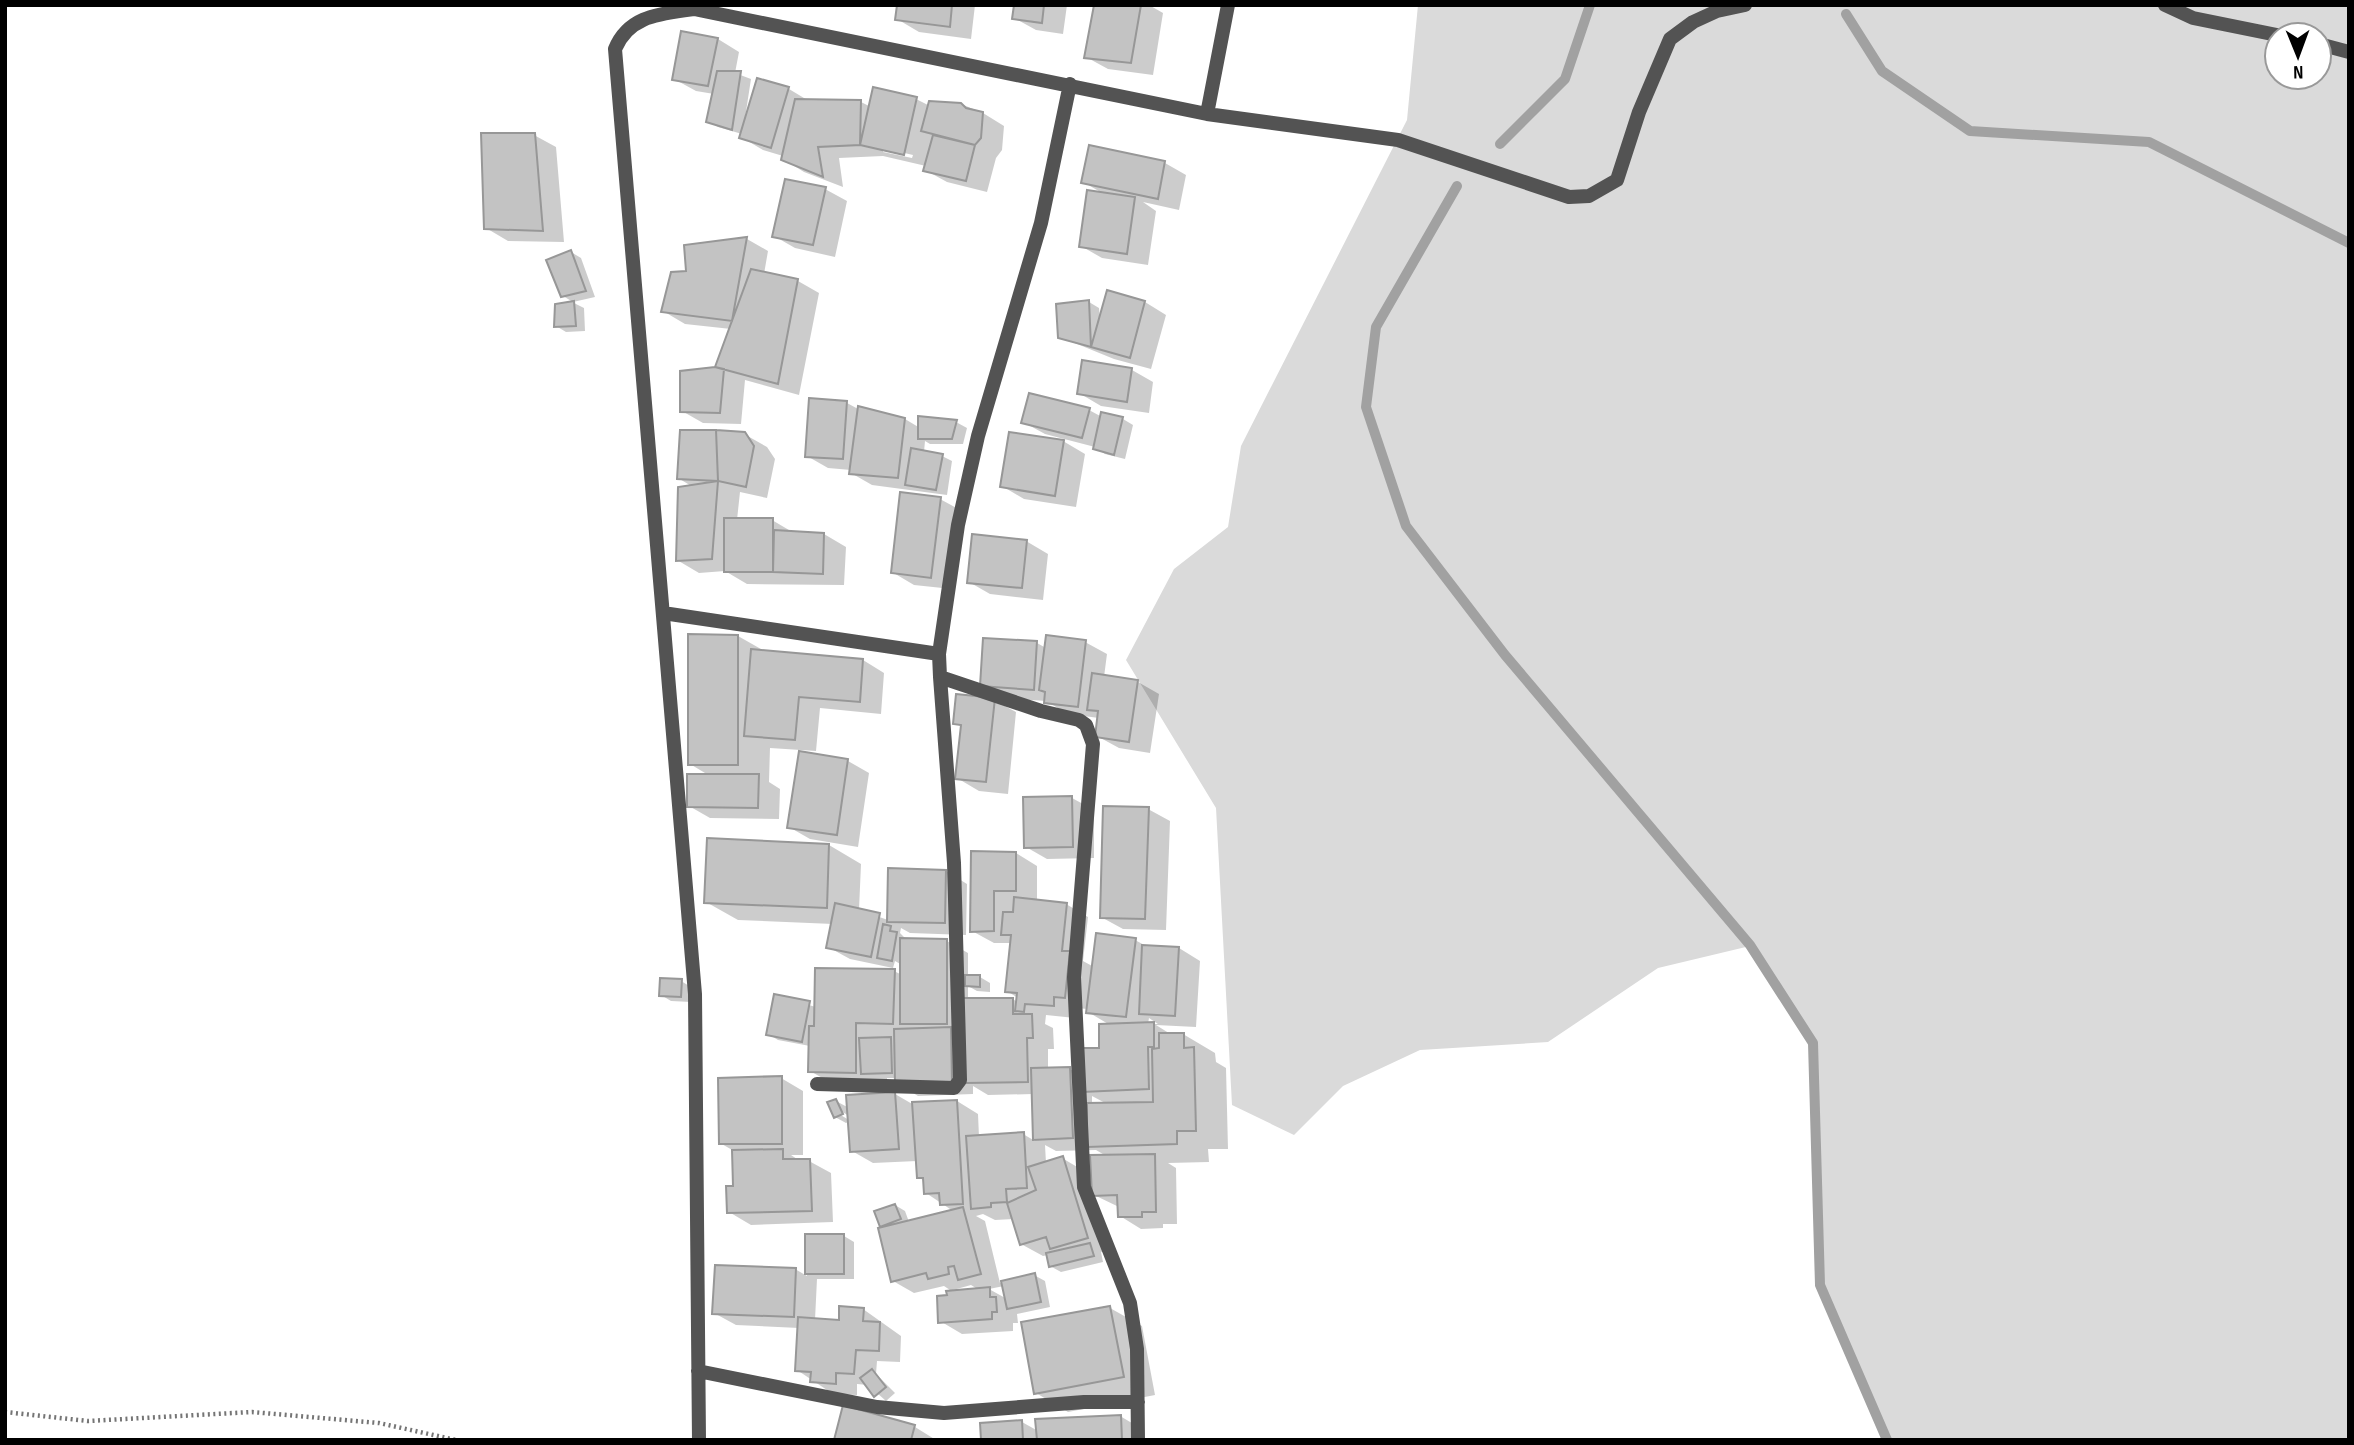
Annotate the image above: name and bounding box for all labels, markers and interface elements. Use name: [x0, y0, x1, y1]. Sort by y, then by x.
north arrow: [2263, 21, 2333, 91]
text: N: [2293, 60, 2304, 83]

